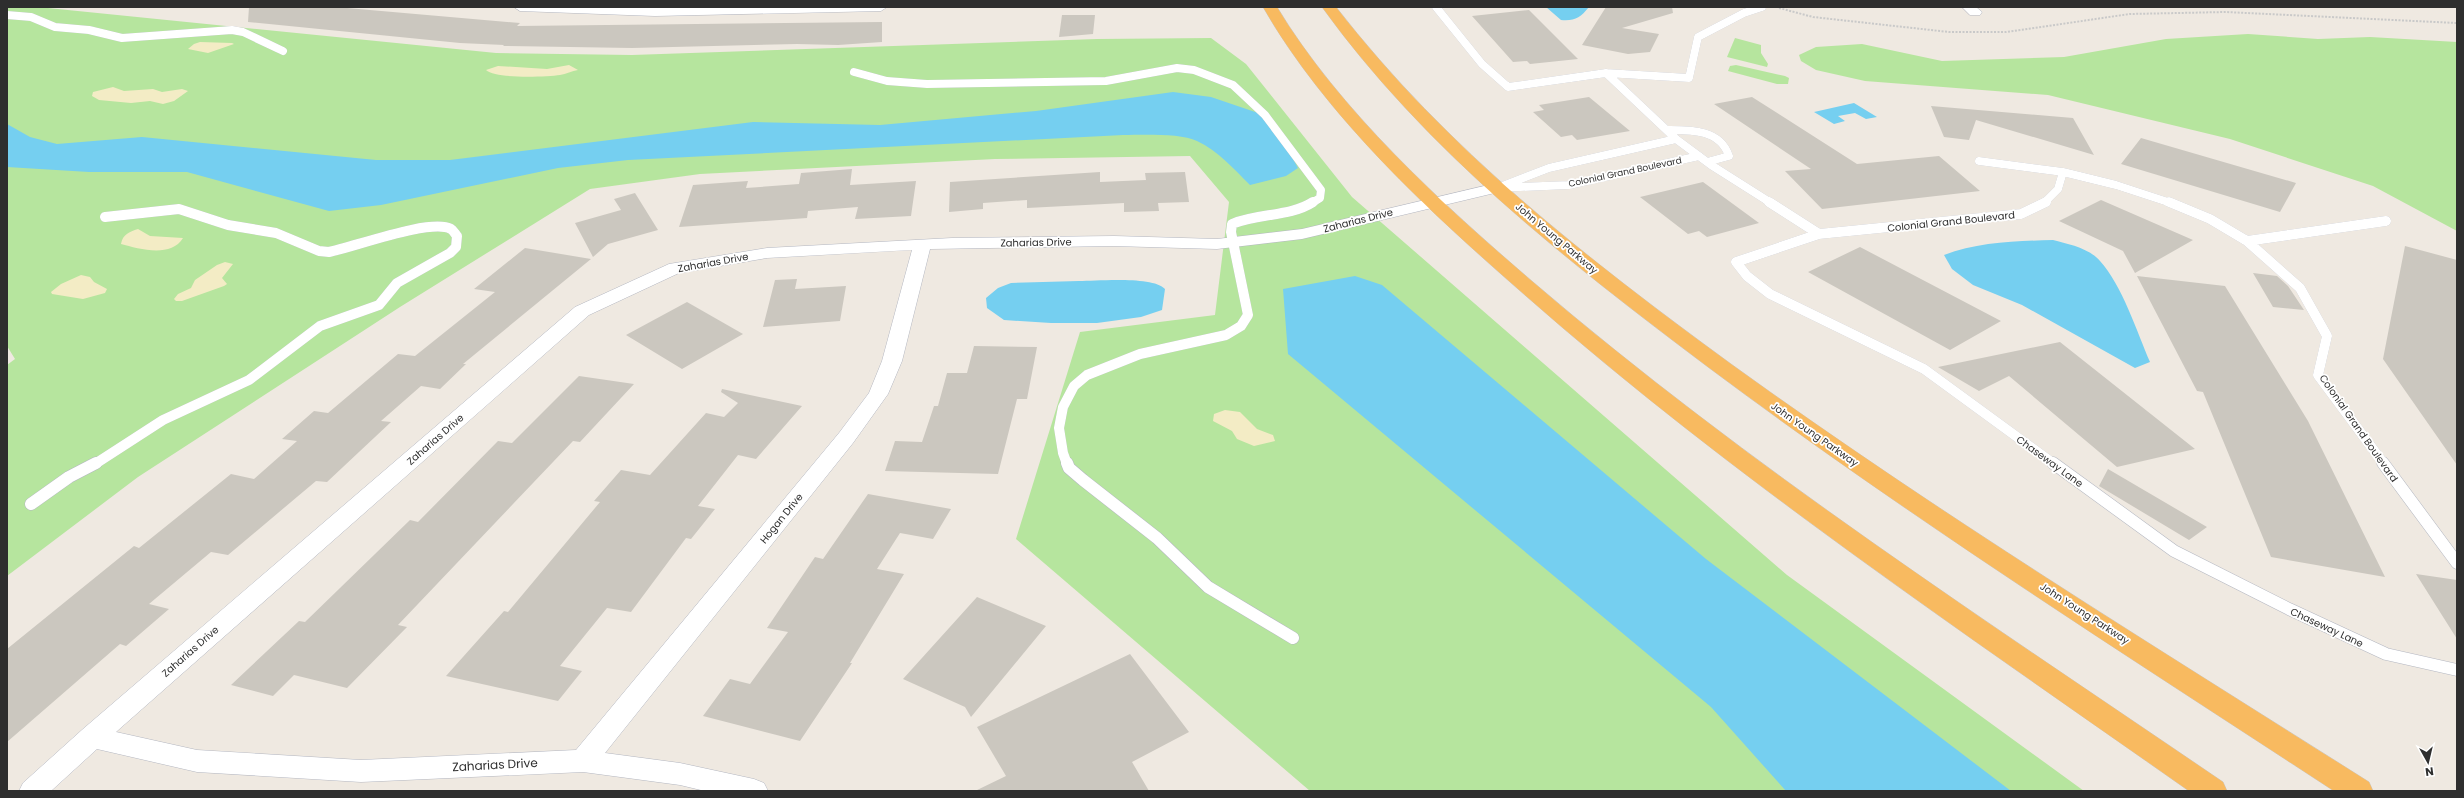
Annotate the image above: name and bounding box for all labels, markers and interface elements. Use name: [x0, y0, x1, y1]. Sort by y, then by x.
street label: Colonial Grand Boulevard: [1567, 154, 1683, 190]
street label: John Young Parkway: [1512, 199, 1601, 278]
street label: Zaharias Drive: [1322, 205, 1395, 236]
street label: Colonial Grand Boulevard: [1886, 207, 2016, 236]
street label: Zaharias Drive: [1000, 234, 1072, 251]
street label: Zaharias Drive: [677, 249, 749, 276]
street label: Colonial Grand Boulevard: [2316, 371, 2402, 485]
street label: John Young Parkway: [1768, 399, 1862, 470]
street label: Zaharias Drive: [404, 410, 467, 468]
street label: Chaseway Lane: [2013, 432, 2086, 491]
street label: Hogan Drive: [756, 490, 806, 547]
street label: John Young Parkway: [2037, 579, 2133, 648]
street label: Chaseway Lane: [2288, 604, 2366, 651]
street label: Zaharias Drive: [159, 622, 222, 680]
north arrow: [2408, 742, 2448, 782]
street label: Zaharias Drive: [452, 754, 538, 775]
text: N: [2424, 763, 2435, 780]

